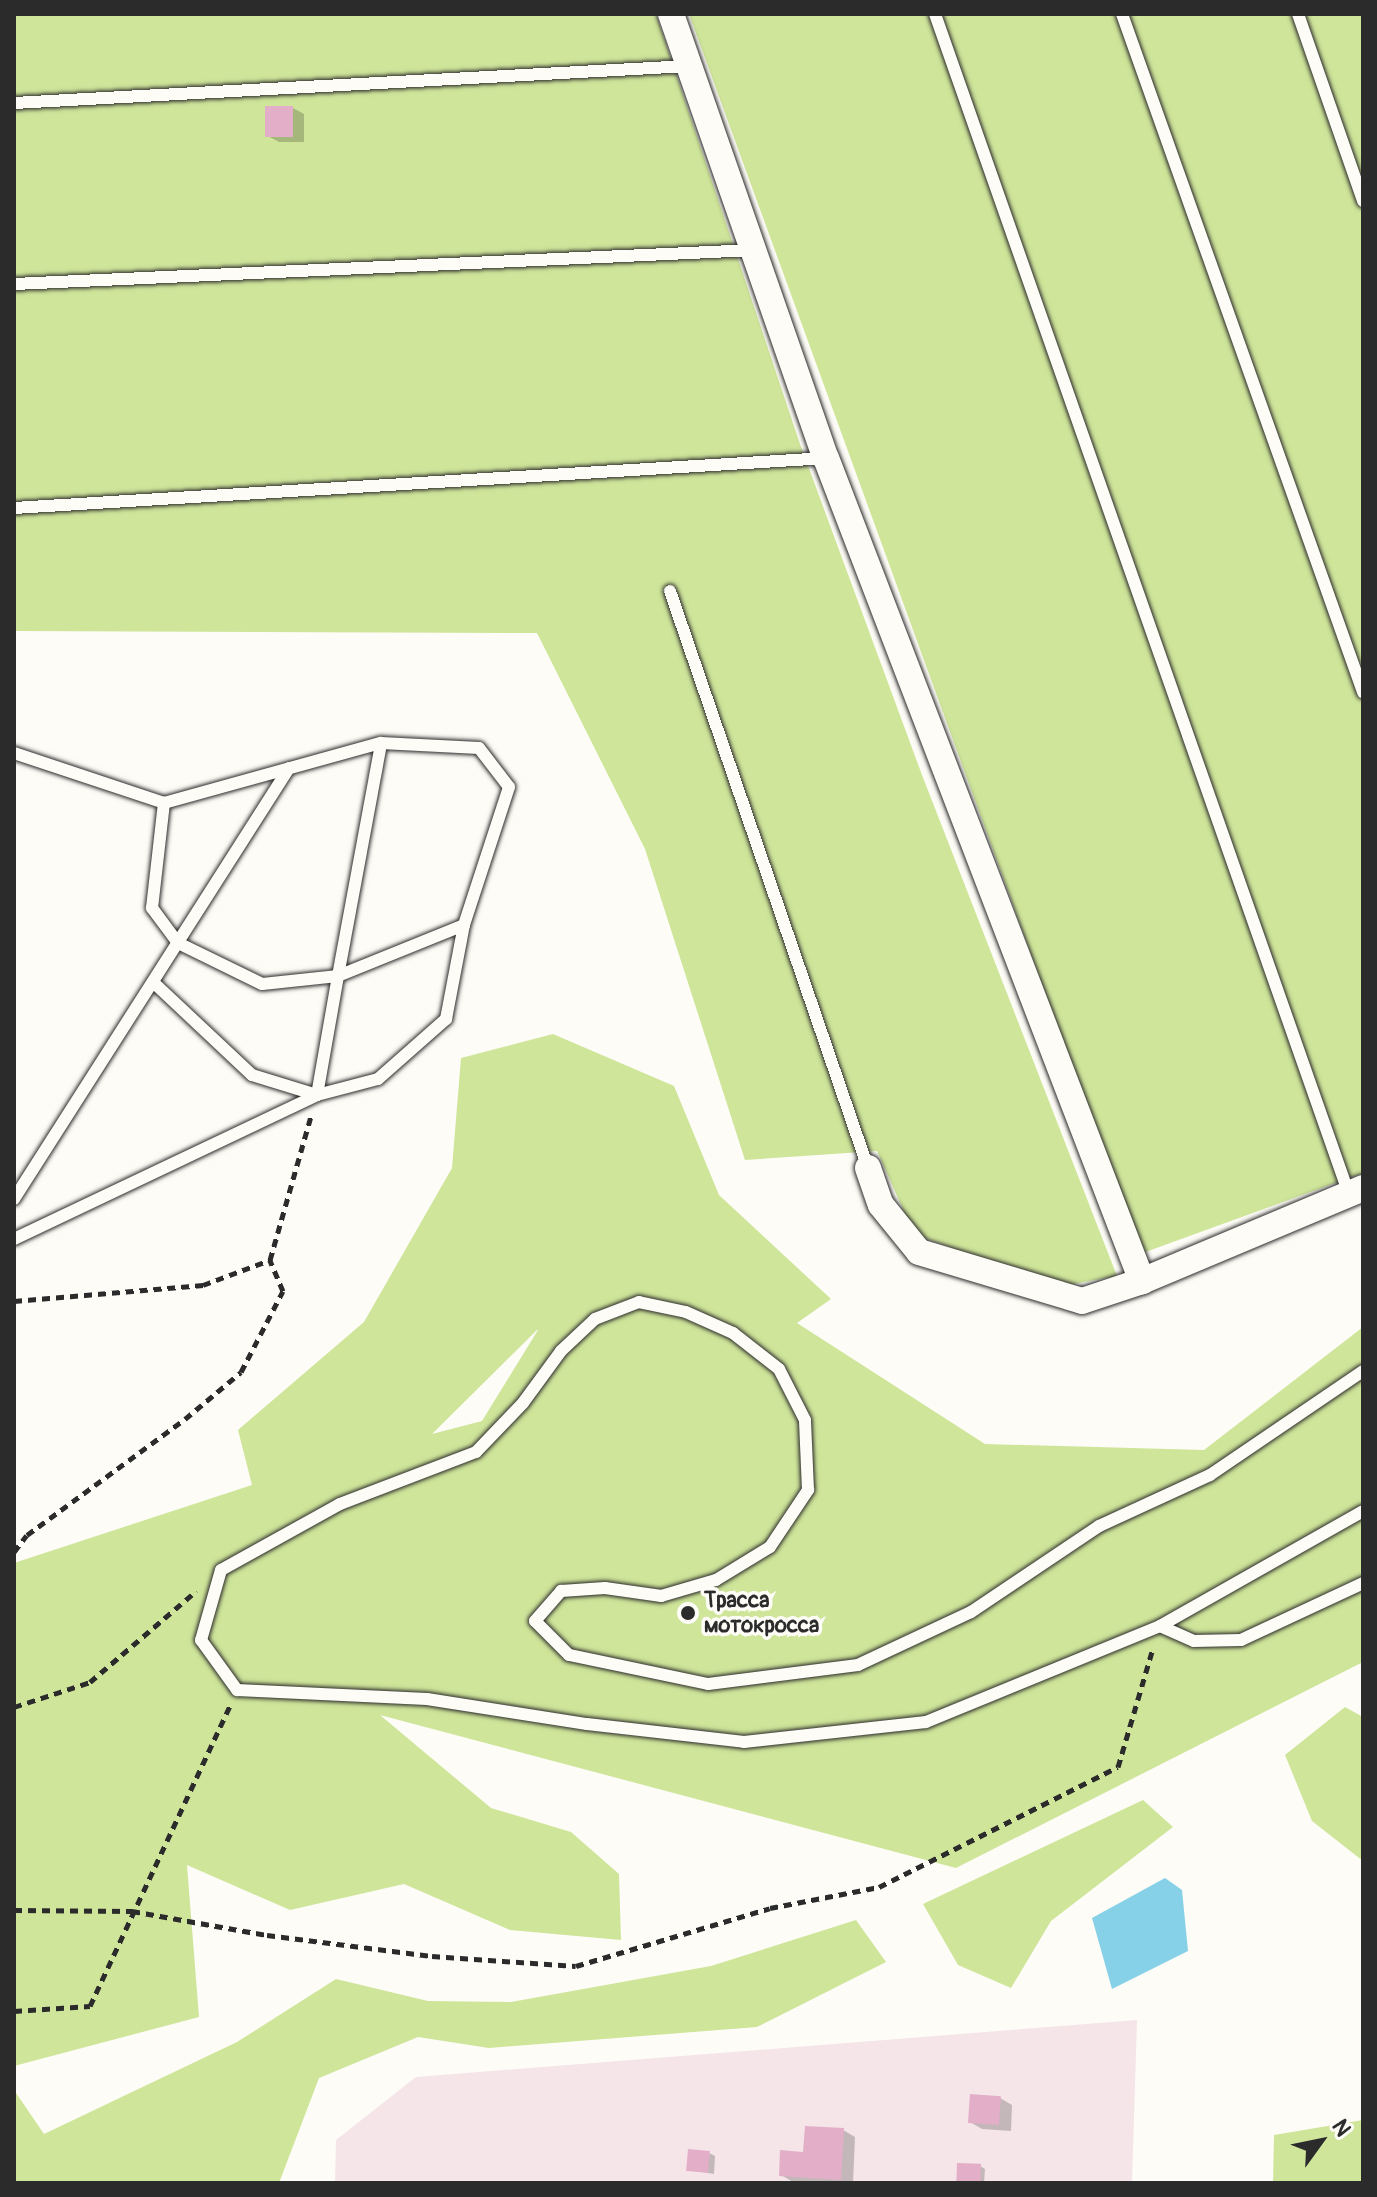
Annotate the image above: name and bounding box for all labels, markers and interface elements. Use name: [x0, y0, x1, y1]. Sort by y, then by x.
place label: Трасса мотокросса: [704, 1587, 819, 1638]
marker: Трасса мотокросса: [679, 1604, 697, 1622]
north arrow: [1281, 2101, 1361, 2181]
text: N: [1325, 2114, 1357, 2142]

